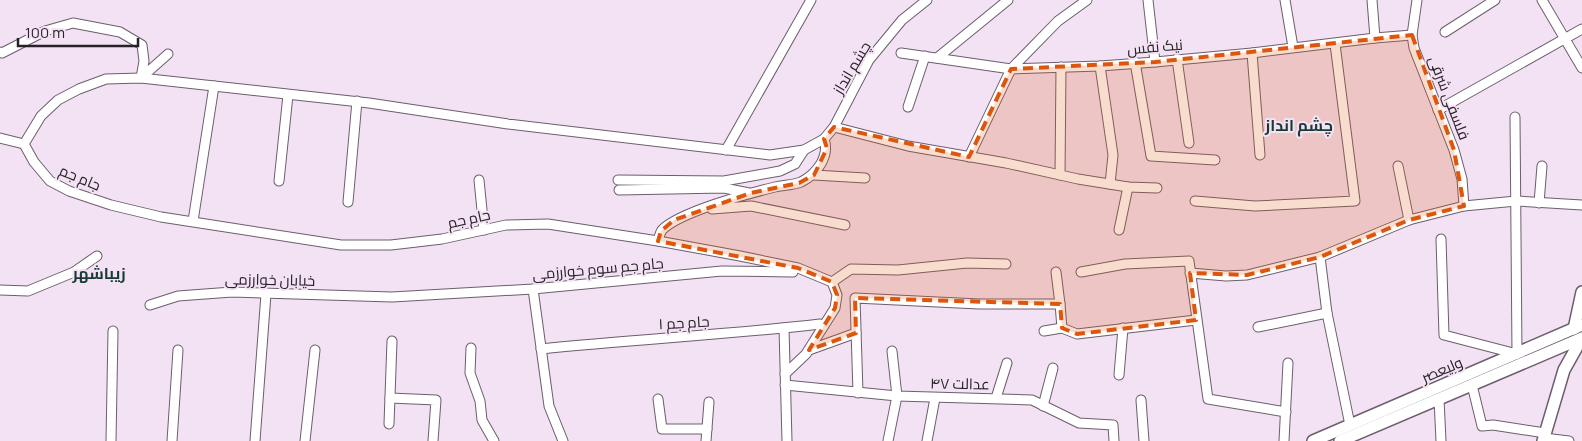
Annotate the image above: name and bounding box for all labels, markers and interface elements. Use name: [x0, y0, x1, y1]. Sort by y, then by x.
scale bar: [18, 15, 138, 47]
text: 100 m: [25, 22, 65, 43]
street label: نیک نفس: [1126, 34, 1184, 59]
street label: چشم انداز: [827, 37, 876, 99]
street label: فلسفی شرقی: [1424, 53, 1475, 143]
district label: چشم انداز: [1264, 114, 1333, 137]
street label: جام جم: [56, 159, 104, 196]
street label: جام جم: [446, 204, 492, 233]
street label: جام جم سوم خوارزمی: [531, 252, 664, 285]
district label: زیباشهر: [71, 262, 126, 284]
street label: خیابان خوارزمی: [225, 268, 315, 291]
street label: ۱ جام جم: [658, 311, 710, 334]
street label: ولیعصر: [1417, 351, 1466, 388]
street label: عدالت ۴۷: [930, 372, 990, 395]

